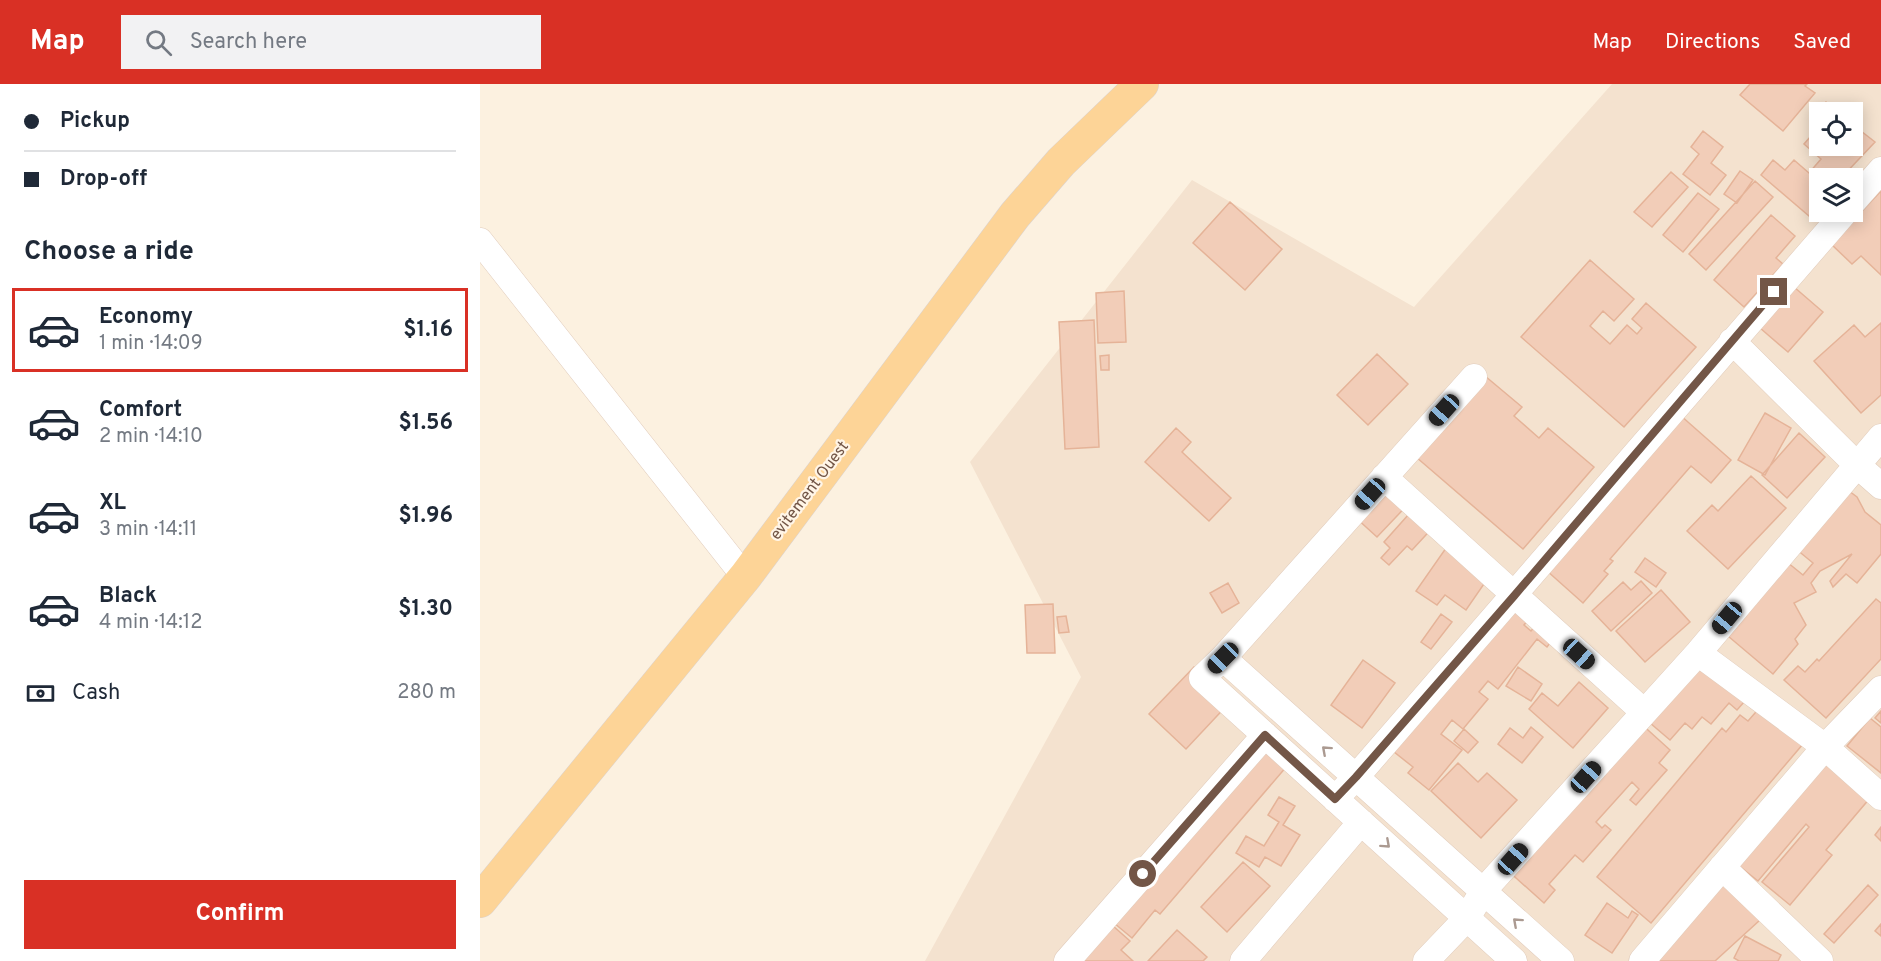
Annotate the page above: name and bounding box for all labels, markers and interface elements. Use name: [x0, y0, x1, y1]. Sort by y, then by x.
search box: [121, 15, 541, 69]
text: Map: [30, 24, 85, 60]
icon: search: [142, 26, 175, 59]
text: Search here: [190, 29, 307, 56]
text: Map: [1592, 29, 1632, 56]
text: Directions: [1665, 29, 1760, 56]
text: Saved: [1793, 29, 1851, 56]
map controls: [1809, 102, 1863, 222]
button: locate: [1809, 102, 1863, 156]
text: Pickup: [60, 108, 130, 135]
text: Drop-off: [60, 166, 147, 193]
button: layers: [1809, 168, 1863, 222]
text: Choose a ride: [24, 235, 194, 269]
route end: [1760, 278, 1787, 305]
icon: car: [27, 303, 81, 357]
text: Economy: [99, 304, 193, 331]
text: $1.16: [403, 317, 453, 344]
text: 1 min · 14:09: [99, 331, 203, 357]
car: [1425, 391, 1463, 429]
icon: car: [27, 396, 81, 450]
text: Comfort: [99, 397, 182, 424]
text: $1.56: [399, 410, 453, 437]
text: 2 min · 14:10: [99, 424, 203, 450]
street label: evitement Ouest: [766, 438, 854, 544]
car: [1351, 475, 1389, 513]
icon: car: [27, 489, 81, 543]
text: XL: [99, 490, 126, 517]
text: $1.96: [398, 503, 453, 530]
text: 3 min · 14:11: [99, 517, 197, 543]
icon: car: [27, 582, 81, 636]
text: Black: [99, 583, 157, 610]
text: $1.30: [398, 596, 453, 623]
car: [1709, 598, 1745, 638]
text: 4 min · 14:12: [99, 610, 202, 636]
car: [1560, 635, 1598, 673]
car: [1204, 639, 1242, 677]
icon: cash: [24, 677, 57, 710]
text: Cash: [72, 680, 121, 707]
text: 280 m: [397, 680, 456, 706]
one-way arrow: [1322, 746, 1332, 757]
car: [1567, 758, 1605, 796]
one-way arrow: [1379, 837, 1389, 848]
car: [1494, 840, 1532, 878]
route start: [1129, 860, 1156, 887]
button: Confirm: [24, 880, 456, 949]
one-way arrow: [1514, 918, 1524, 929]

